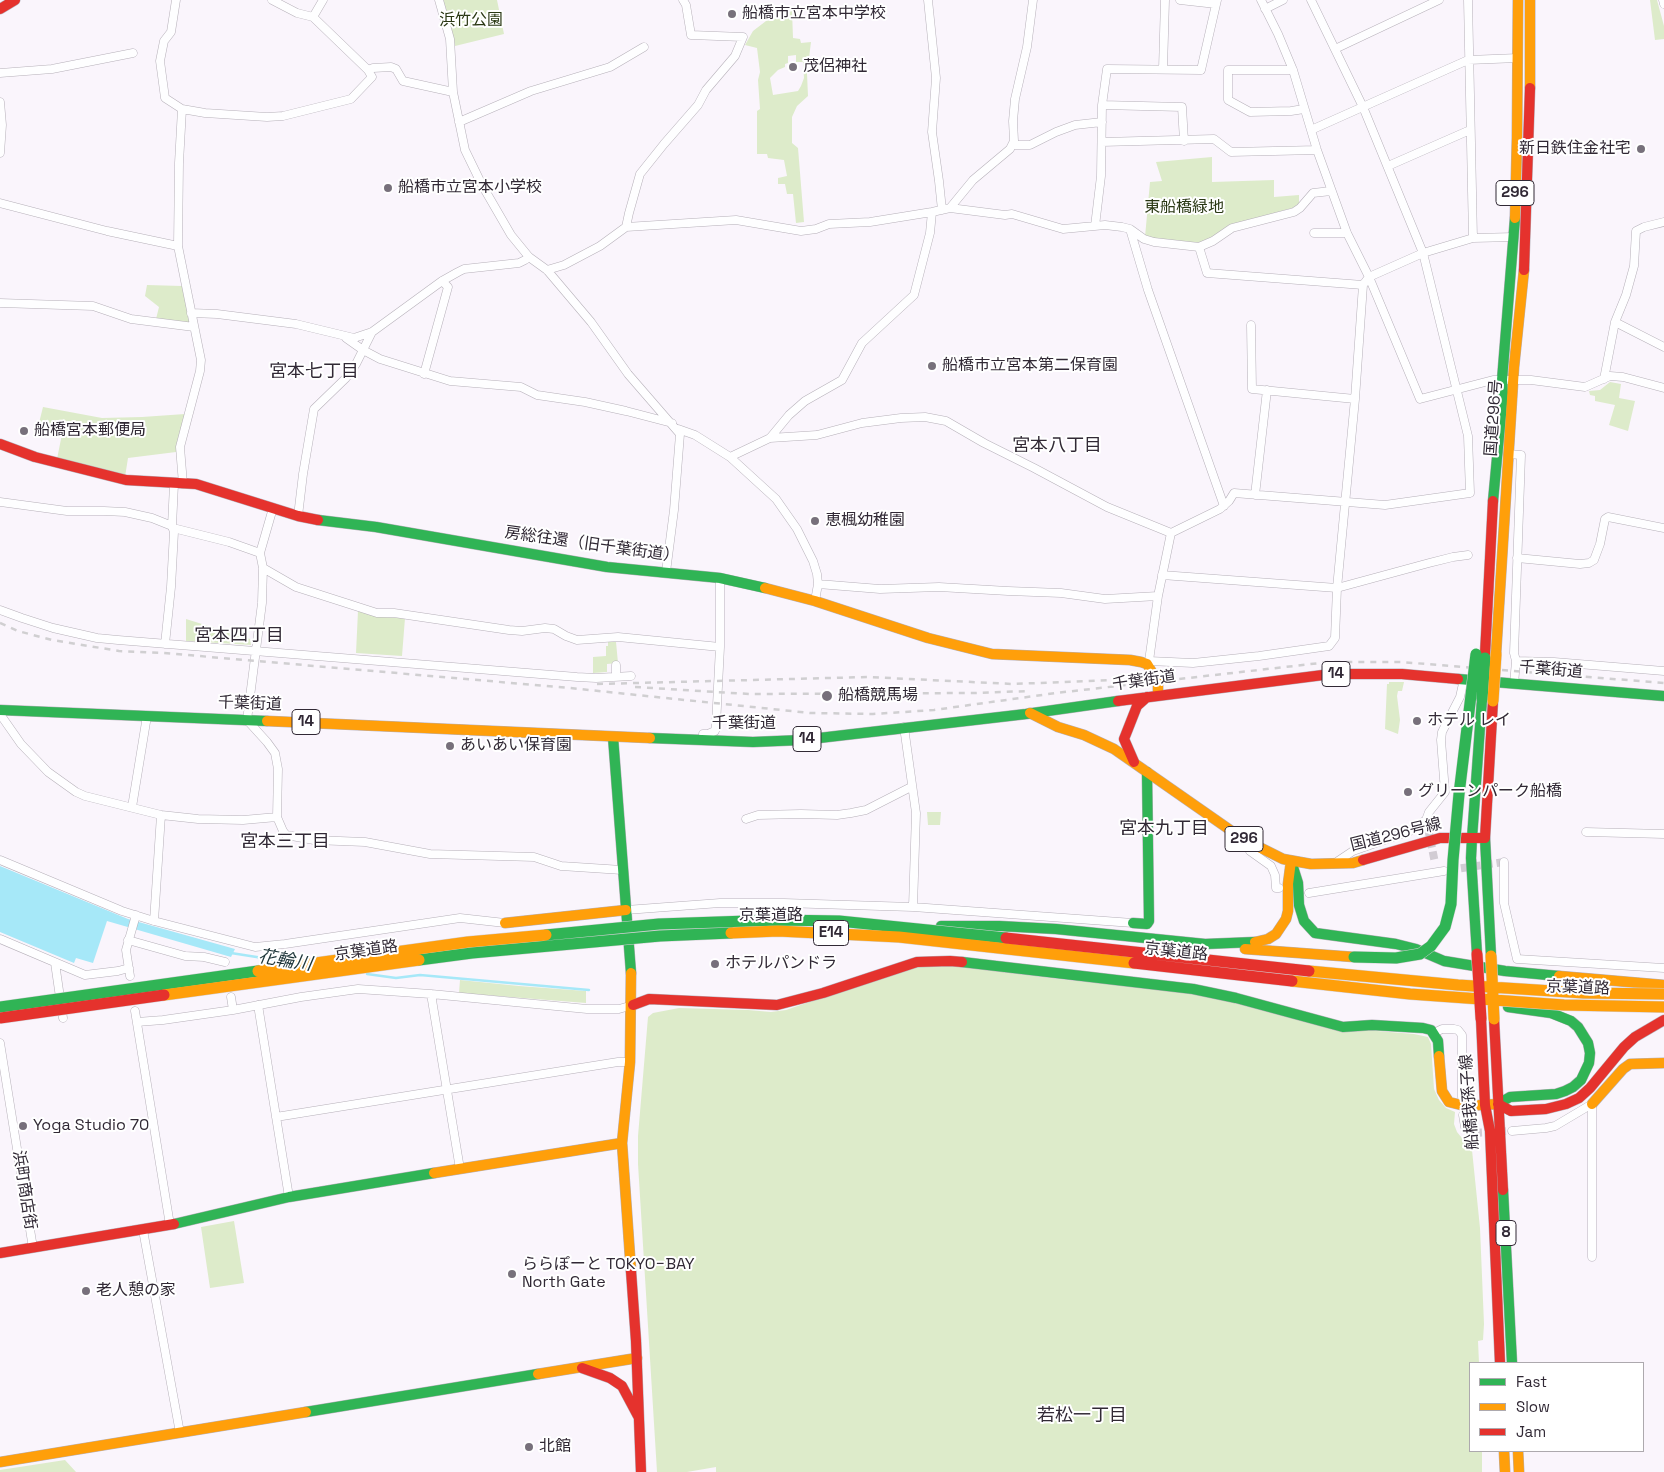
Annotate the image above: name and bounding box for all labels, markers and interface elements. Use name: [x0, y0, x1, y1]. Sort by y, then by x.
place label: 船橋市立宮本中学校: [742, 4, 886, 24]
marker: 船橋市立宮本中学校: [726, 8, 738, 20]
park label: 浜竹公園: [439, 11, 503, 31]
place label: 茂侶神社: [803, 57, 867, 77]
marker: 茂侶神社: [787, 61, 799, 73]
place label: 新日鉄住金社宅: [1519, 139, 1631, 159]
marker: 新日鉄住金社宅: [1635, 143, 1647, 155]
place label: 船橋市立宮本小学校: [398, 178, 542, 198]
road number: 296: [1496, 180, 1534, 206]
marker: 船橋市立宮本小学校: [382, 182, 394, 194]
park label: 東船橋緑地: [1144, 198, 1224, 218]
place label: 船橋市立宮本第二保育園: [942, 356, 1118, 376]
marker: 船橋市立宮本第二保育園: [926, 360, 938, 372]
district label: 宮本七丁目: [269, 361, 359, 383]
street label: 国道296号: [1482, 379, 1506, 457]
place label: 船橋宮本郵便局: [34, 421, 146, 441]
marker: 船橋宮本郵便局: [18, 425, 30, 437]
district label: 宮本八丁目: [1012, 435, 1102, 457]
place label: 恵楓幼稚園: [825, 511, 905, 531]
marker: 恵楓幼稚園: [809, 515, 821, 527]
street label: 房総往還（旧千葉街道）: [504, 523, 680, 567]
district label: 宮本四丁目: [194, 625, 284, 647]
street label: 千葉街道: [1518, 658, 1584, 682]
road number: 14: [1322, 662, 1350, 686]
street label: 千葉街道: [1111, 667, 1177, 695]
place label: 船橋競馬場: [838, 686, 918, 706]
marker: 船橋競馬場: [820, 689, 834, 703]
street label: 千葉街道: [218, 693, 282, 715]
road number: 14: [292, 710, 320, 734]
place label: ホテル レイ: [1427, 711, 1511, 731]
street label: 千葉街道: [712, 714, 776, 734]
marker: ホテル レイ: [1411, 715, 1423, 727]
road number: 14: [793, 726, 821, 752]
place label: あいあい保育園: [460, 736, 572, 756]
marker: あいあい保育園: [444, 740, 456, 752]
place label: グリーンパーク船橋: [1418, 782, 1562, 802]
marker: グリーンパーク船橋: [1402, 786, 1414, 798]
street label: 国道296号線: [1348, 814, 1444, 856]
district label: 宮本九丁目: [1119, 818, 1209, 840]
road number: 296: [1225, 826, 1263, 852]
district label: 宮本三丁目: [240, 831, 330, 853]
street label: 京葉道路: [739, 906, 803, 926]
road number: E14: [814, 920, 848, 946]
street label: 京葉道路: [333, 937, 399, 965]
street label: 京葉道路: [1143, 939, 1209, 965]
water label: 花輪川: [257, 946, 313, 976]
place label: ホテルパンドラ: [725, 954, 837, 974]
marker: ホテルパンドラ: [709, 958, 721, 970]
street label: 京葉道路: [1546, 977, 1610, 999]
street label: 船橋我孫子線: [1457, 1053, 1483, 1151]
place label: Yoga Studio 70: [33, 1116, 149, 1136]
marker: Yoga Studio 70: [17, 1120, 29, 1132]
street label: 浜町商店街: [8, 1149, 40, 1231]
road number: 8: [1496, 1220, 1516, 1246]
place label: ららぽーと TOKYO−BAY North Gate: [522, 1255, 695, 1293]
marker: ららぽーと TOKYO−BAY North Gate: [506, 1268, 518, 1280]
place label: 老人憩の家: [96, 1281, 176, 1301]
marker: 老人憩の家: [80, 1285, 92, 1297]
legend: [1469, 1362, 1644, 1452]
text: Fast: [1516, 1372, 1547, 1391]
text: Slow: [1516, 1397, 1550, 1416]
district label: 若松一丁目: [1037, 1405, 1127, 1427]
text: Jam: [1516, 1422, 1546, 1441]
place label: 北館: [539, 1437, 571, 1457]
marker: 北館: [523, 1441, 535, 1453]

